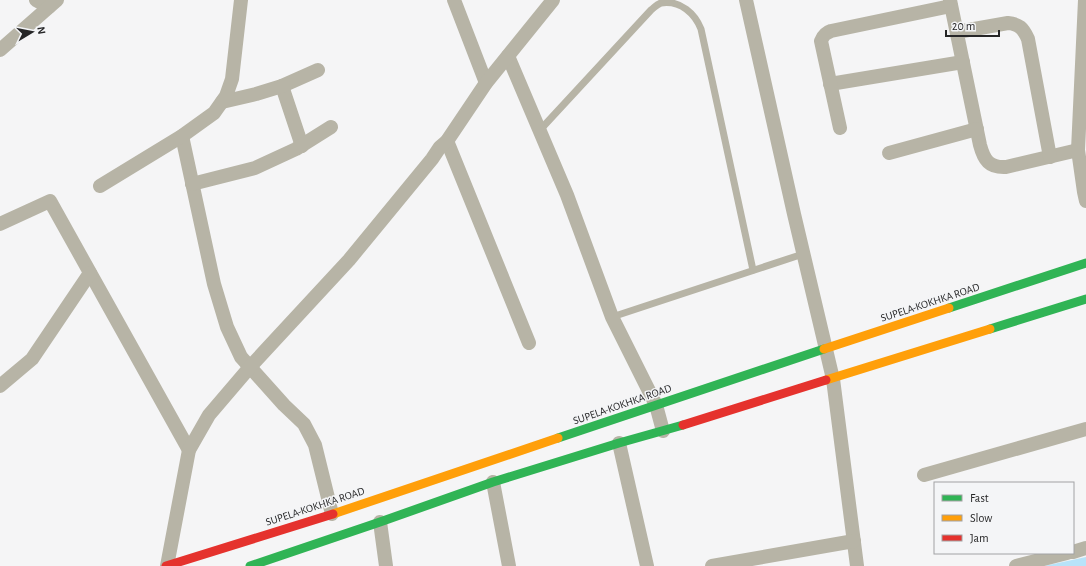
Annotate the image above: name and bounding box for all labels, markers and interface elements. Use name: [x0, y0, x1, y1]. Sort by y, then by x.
north arrow: [12, 12, 52, 52]
scale bar: [946, 12, 999, 38]
text: 20 m: [952, 20, 975, 32]
text: N: [35, 26, 47, 35]
street label: SUPELA-KOKHKA ROAD: [879, 281, 981, 324]
street label: SUPELA-KOKHKA ROAD: [572, 382, 673, 426]
legend: [934, 482, 1074, 554]
street label: SUPELA-KOKHKA ROAD: [264, 485, 366, 528]
text: Fast: [970, 492, 989, 504]
text: Slow: [970, 512, 992, 524]
text: Jam: [970, 532, 989, 544]

